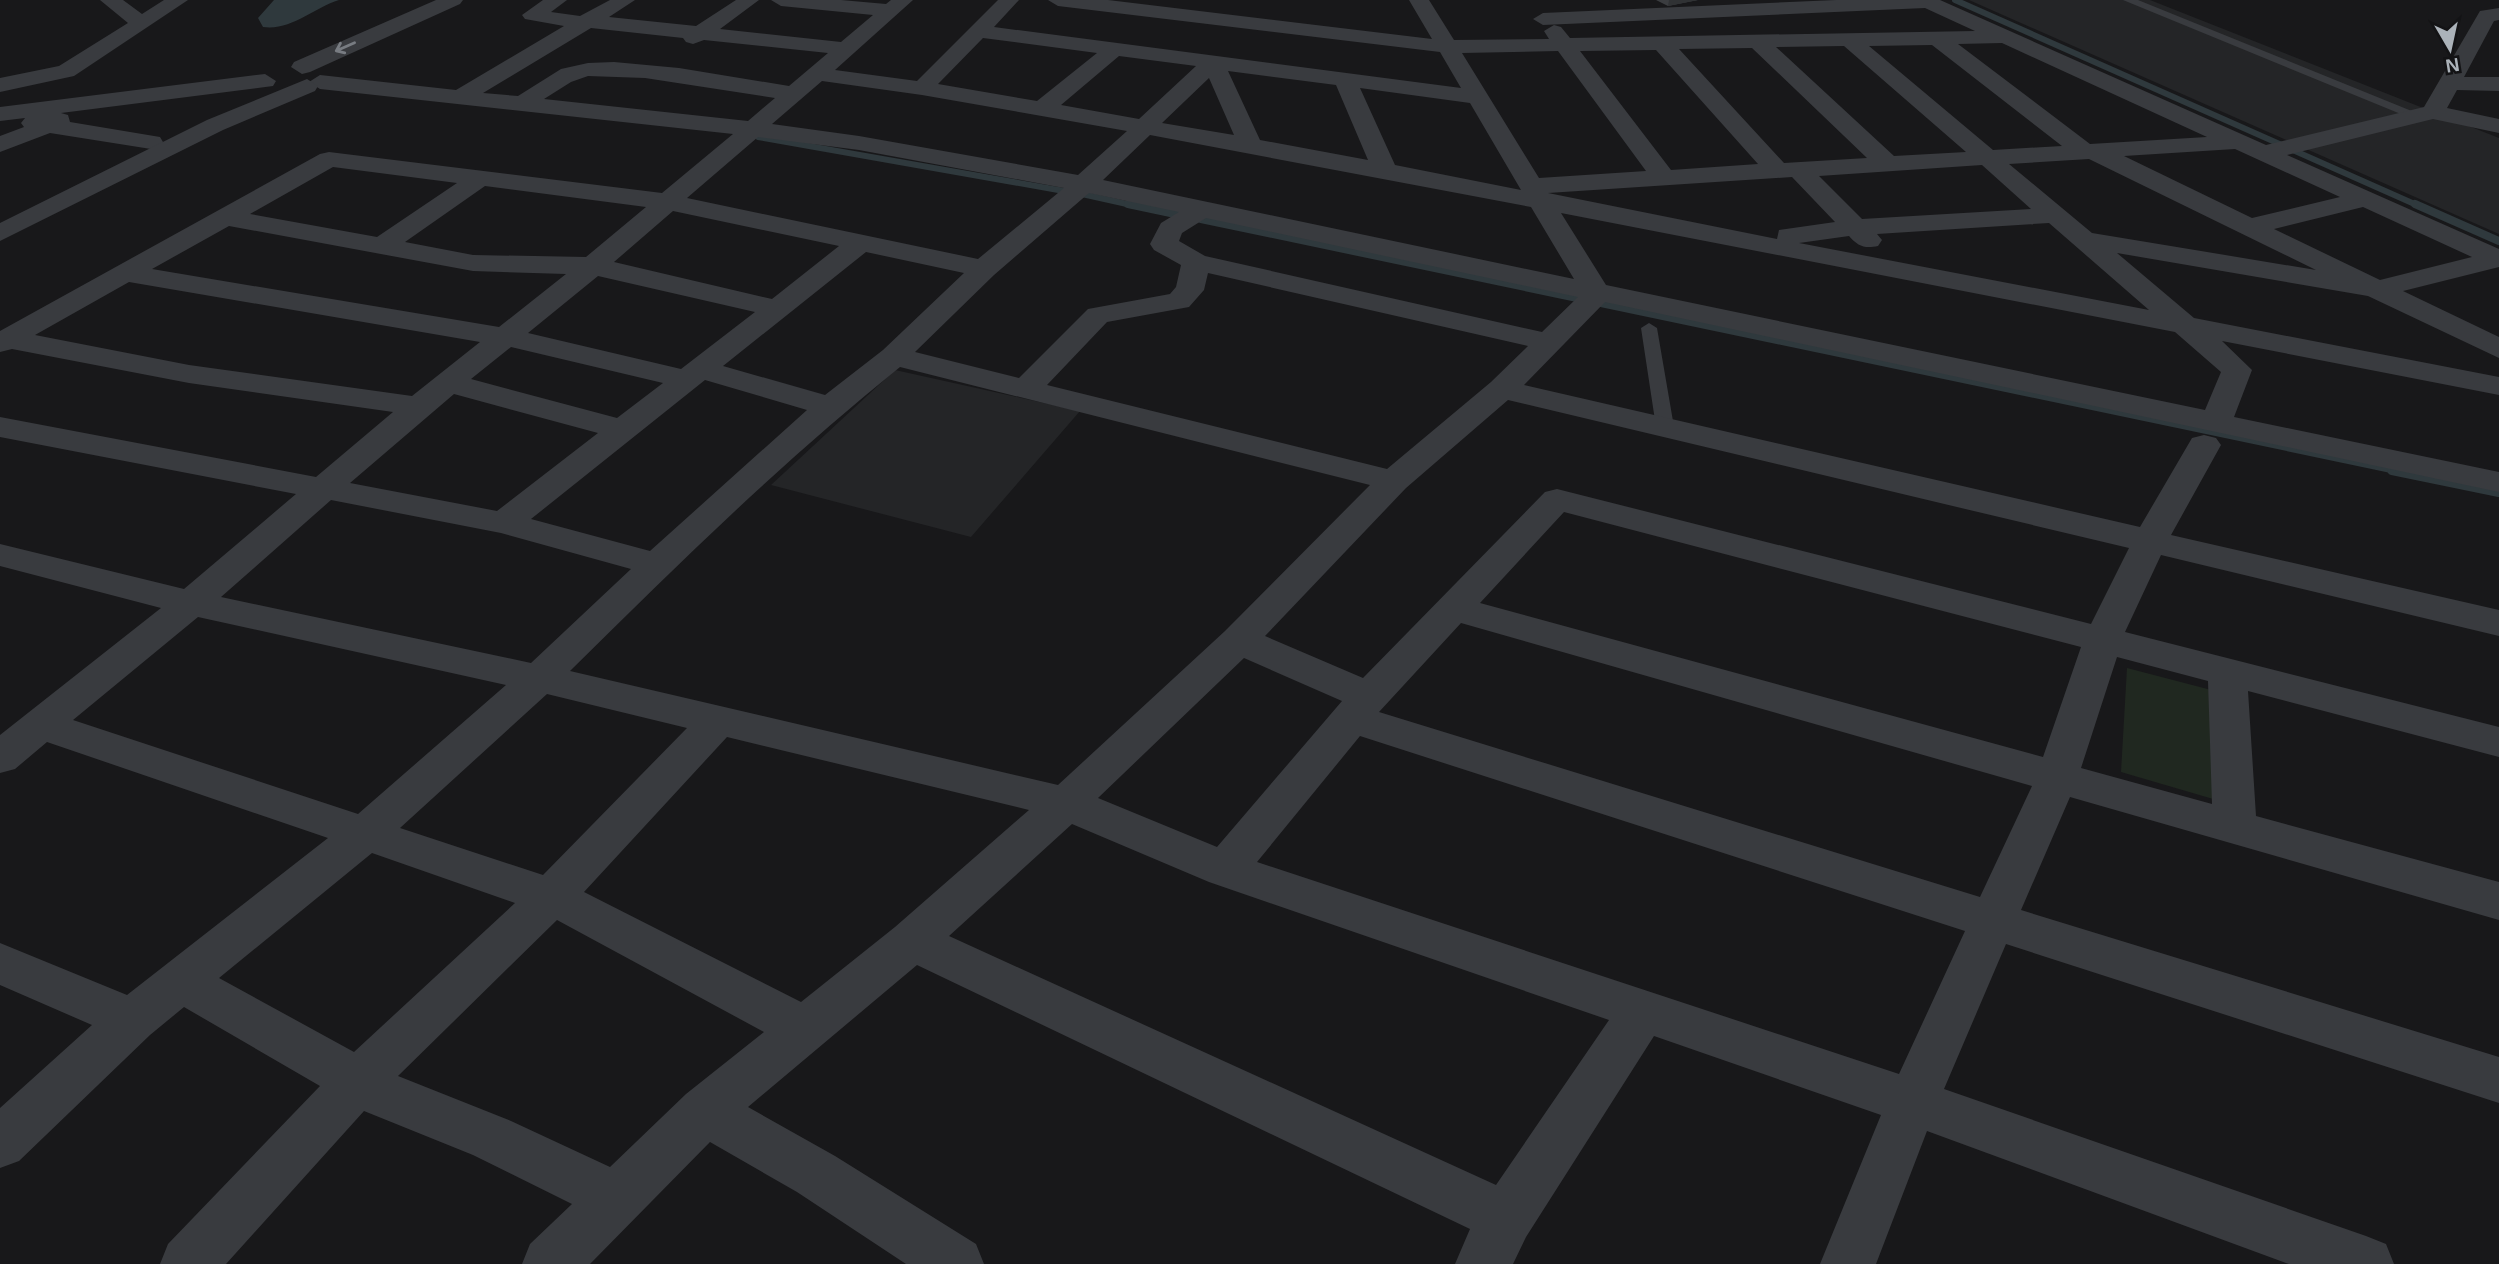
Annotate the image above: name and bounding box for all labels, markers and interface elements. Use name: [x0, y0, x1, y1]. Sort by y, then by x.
north arrow: [2415, 14, 2485, 84]
one-way arrow: [335, 41, 357, 54]
text: N: [2444, 54, 2461, 77]

